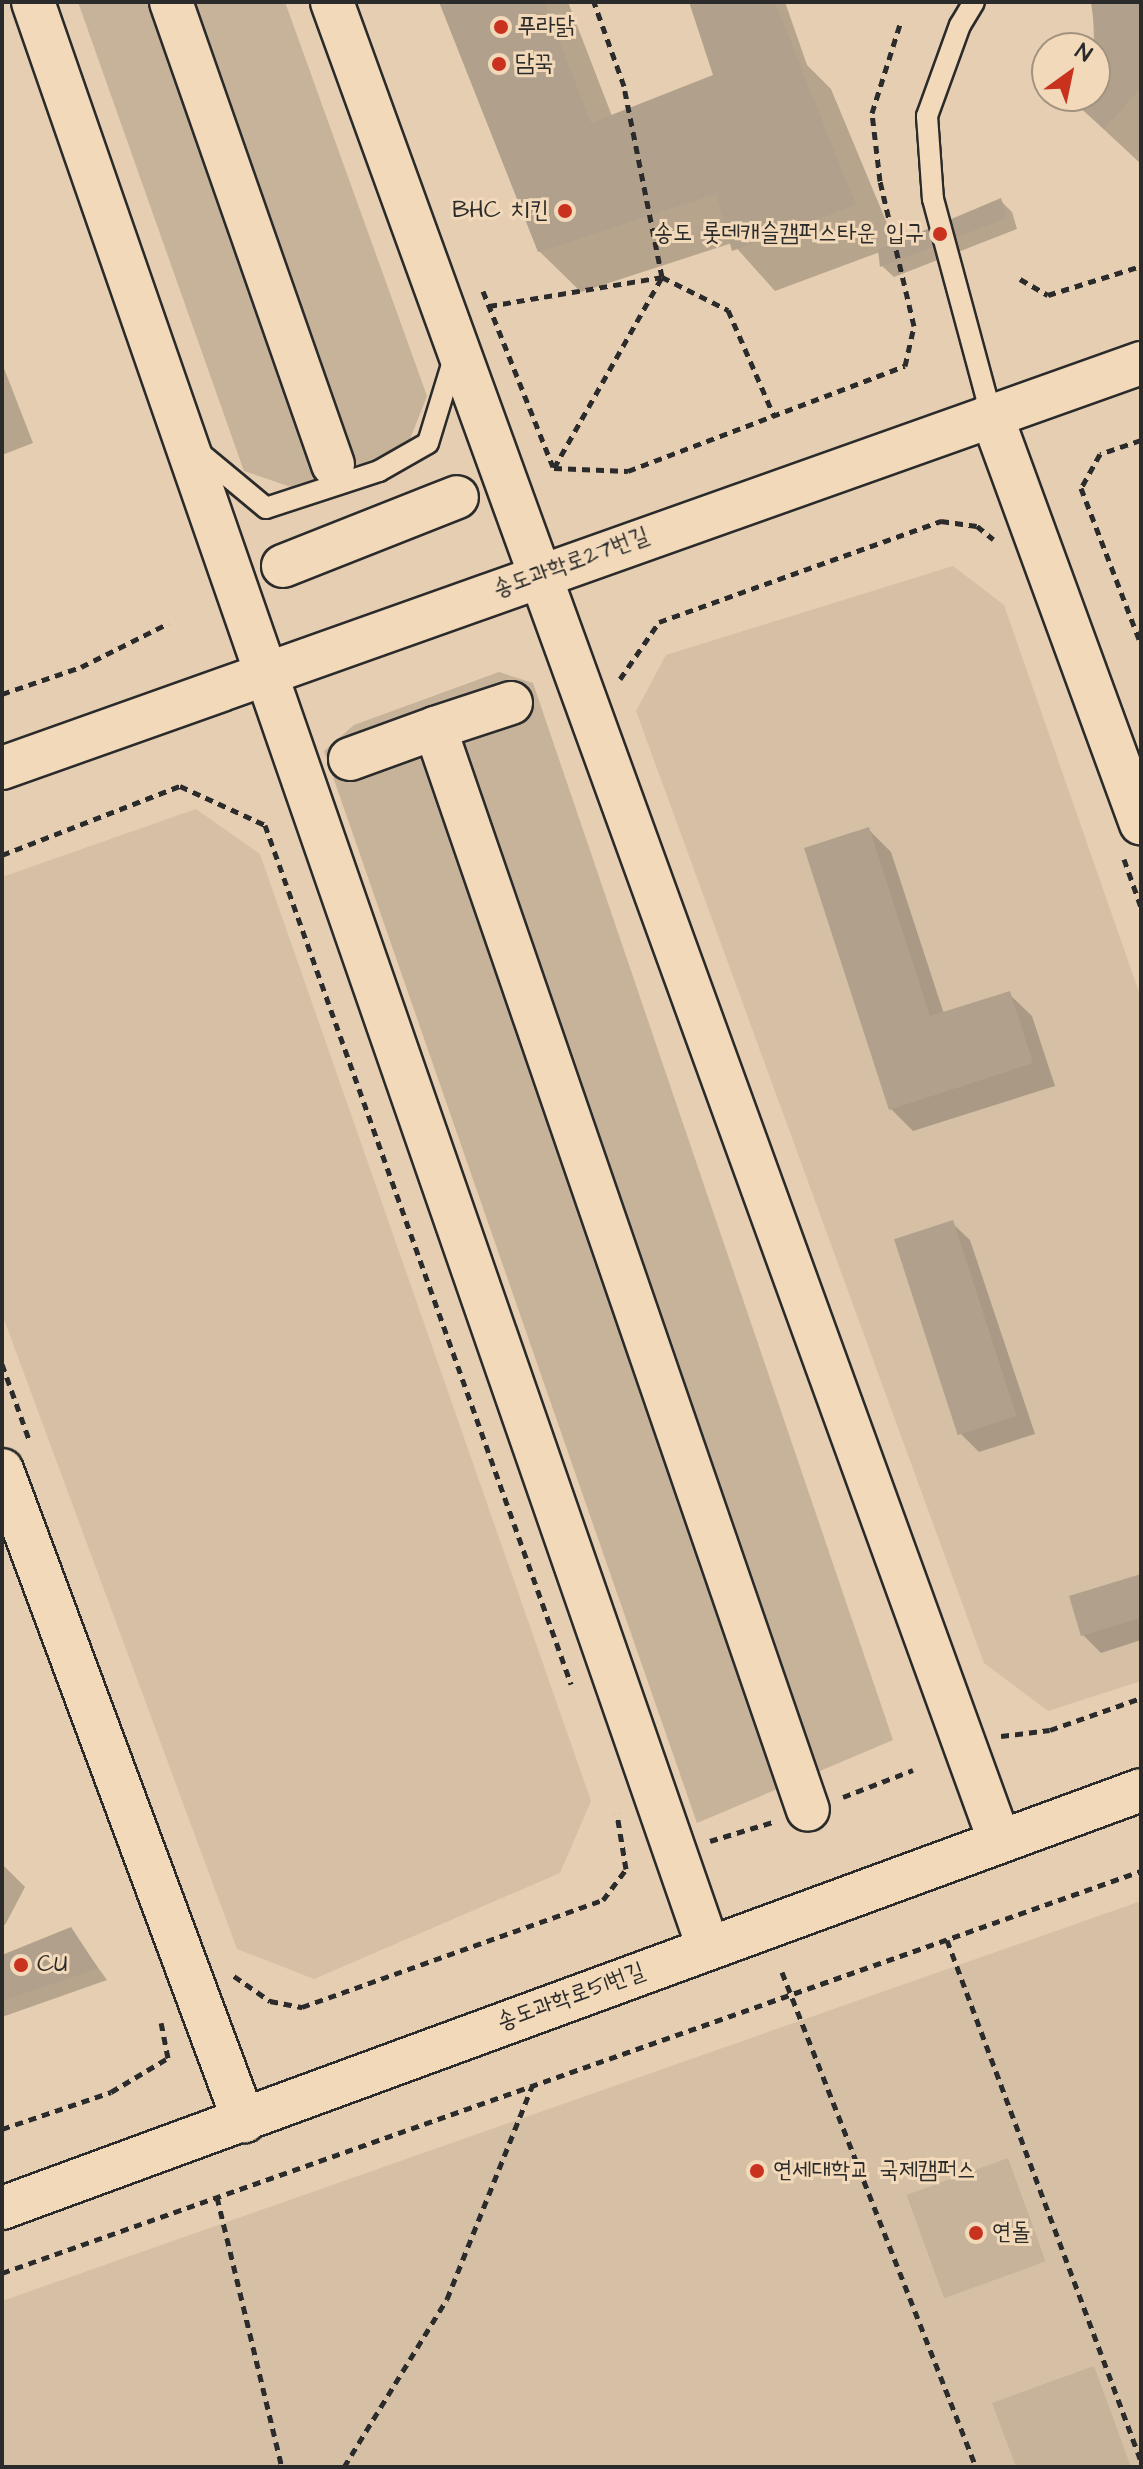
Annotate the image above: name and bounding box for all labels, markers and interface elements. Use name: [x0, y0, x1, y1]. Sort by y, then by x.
place label: 푸라닭: [517, 13, 575, 41]
marker: 푸라닭: [492, 18, 510, 36]
north arrow: [1031, 32, 1111, 112]
text: N: [1069, 36, 1097, 70]
place label: 담꾹: [515, 50, 554, 78]
marker: 담꾹: [490, 55, 508, 73]
place label: BHC 치킨: [452, 197, 549, 225]
marker: BHC 치킨: [556, 202, 574, 220]
place label: 송도 롯데캐슬캠퍼스타운 입구: [654, 220, 924, 248]
marker: 송도 롯데캐슬캠퍼스타운 입구: [931, 225, 949, 243]
street label: 송도과학로27번길: [489, 521, 653, 605]
place label: CU: [37, 1951, 67, 1979]
marker: CU: [12, 1956, 30, 1974]
street label: 송도과학로51번길: [493, 1957, 649, 2037]
place label: 연세대학교 국제캠퍼스: [773, 2157, 976, 2185]
marker: 연세대학교 국제캠퍼스: [748, 2162, 766, 2180]
place label: 연돌: [992, 2219, 1031, 2247]
marker: 연돌: [967, 2224, 985, 2242]

